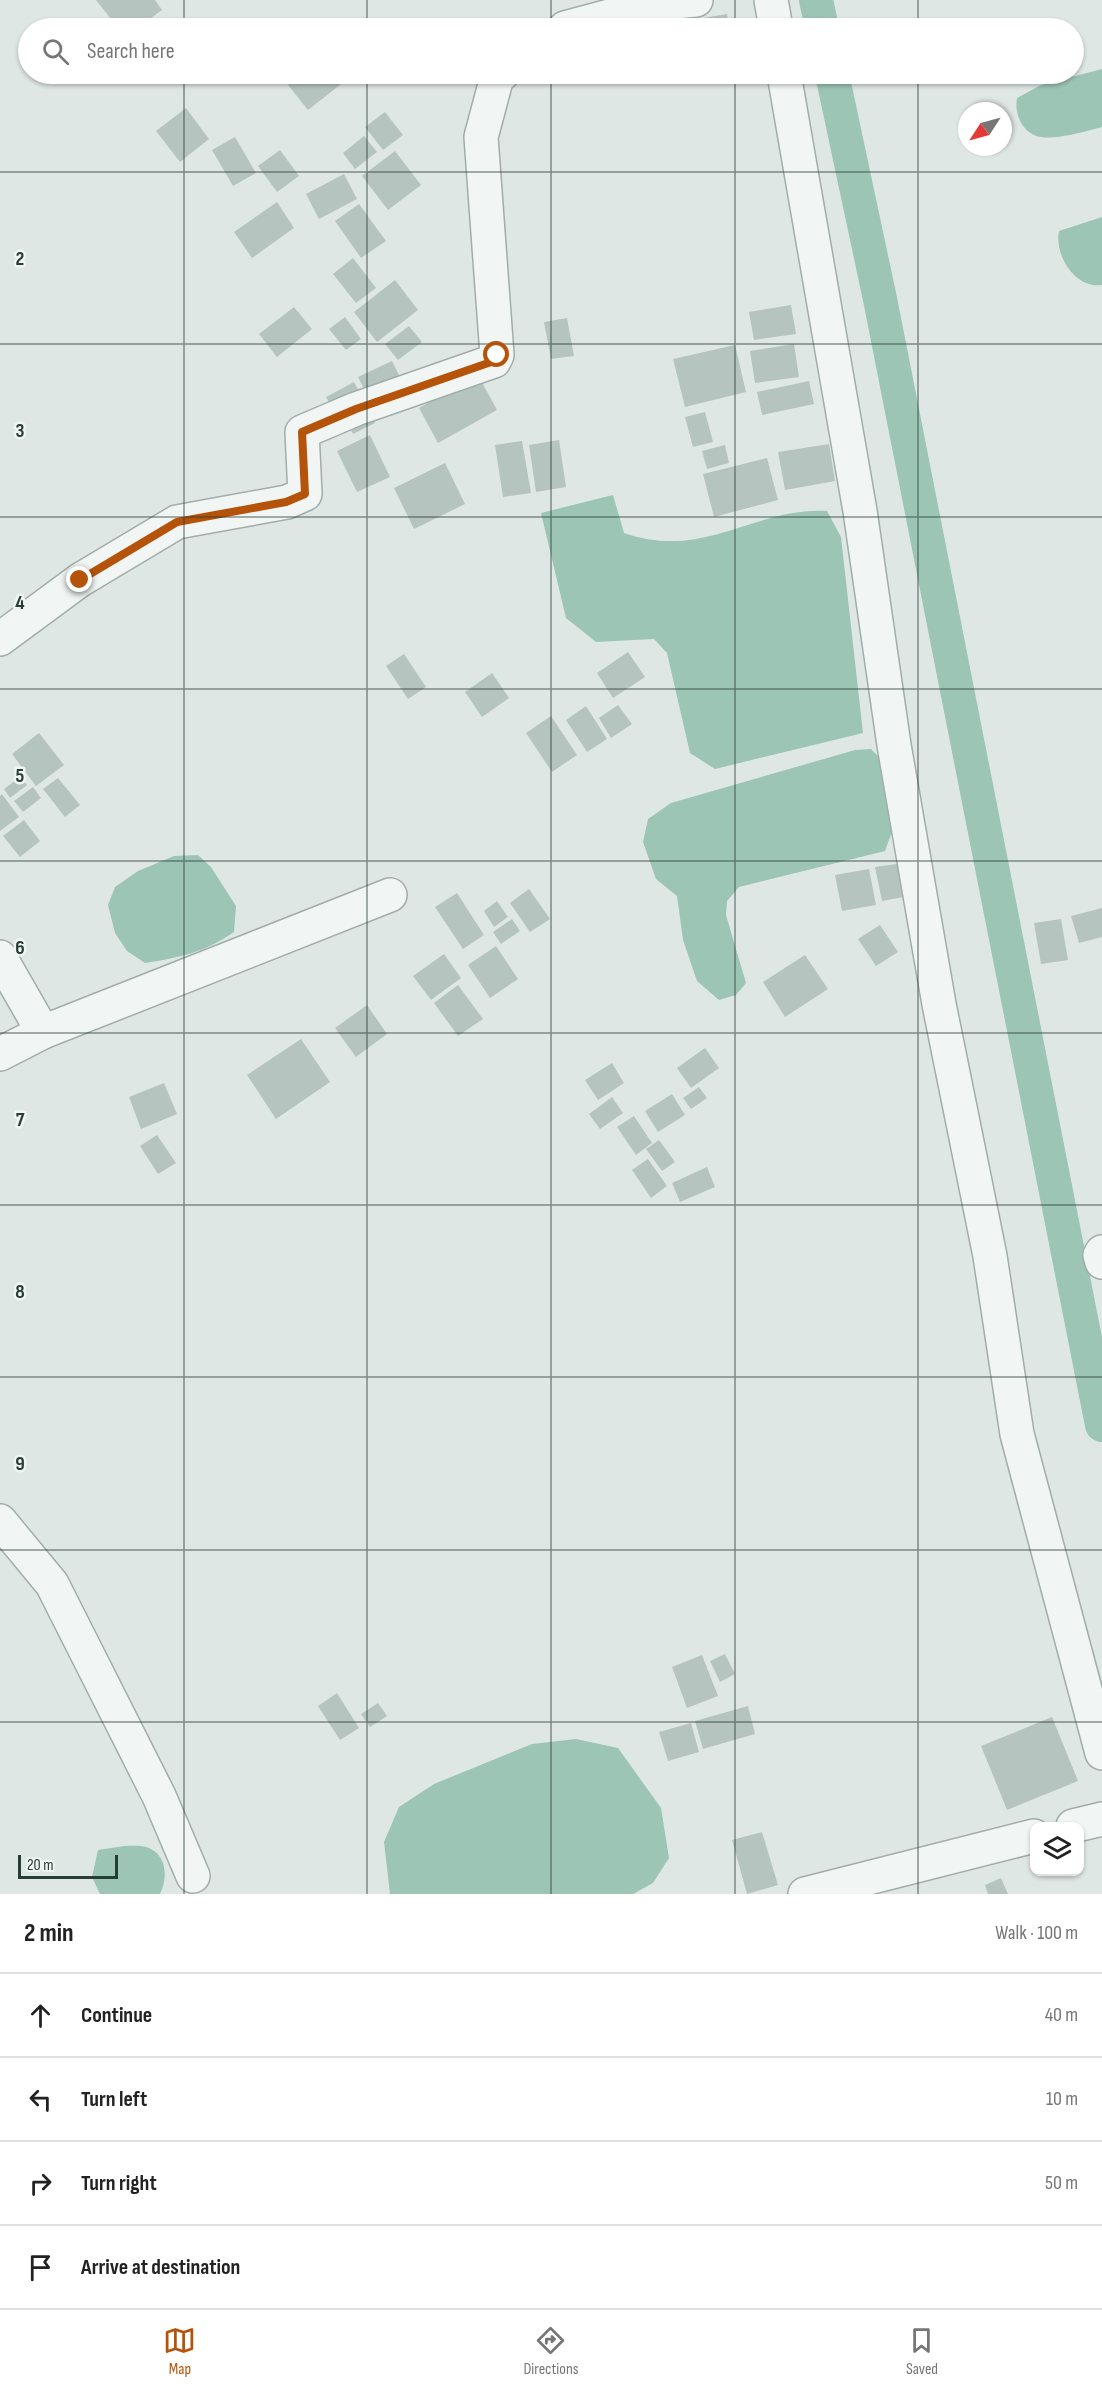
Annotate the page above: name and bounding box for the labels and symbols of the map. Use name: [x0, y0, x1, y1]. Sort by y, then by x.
north arrow: [958, 102, 1012, 156]
text: 2: [16, 247, 24, 271]
route start: [483, 341, 509, 367]
text: 3: [16, 419, 25, 443]
route end: [66, 566, 92, 592]
text: 4: [15, 591, 25, 615]
text: 5: [16, 764, 25, 788]
text: 6: [15, 936, 25, 960]
text: 7: [16, 1108, 25, 1132]
text: 8: [15, 1280, 25, 1304]
text: 9: [15, 1452, 25, 1476]
scale bar: [18, 1852, 118, 1880]

